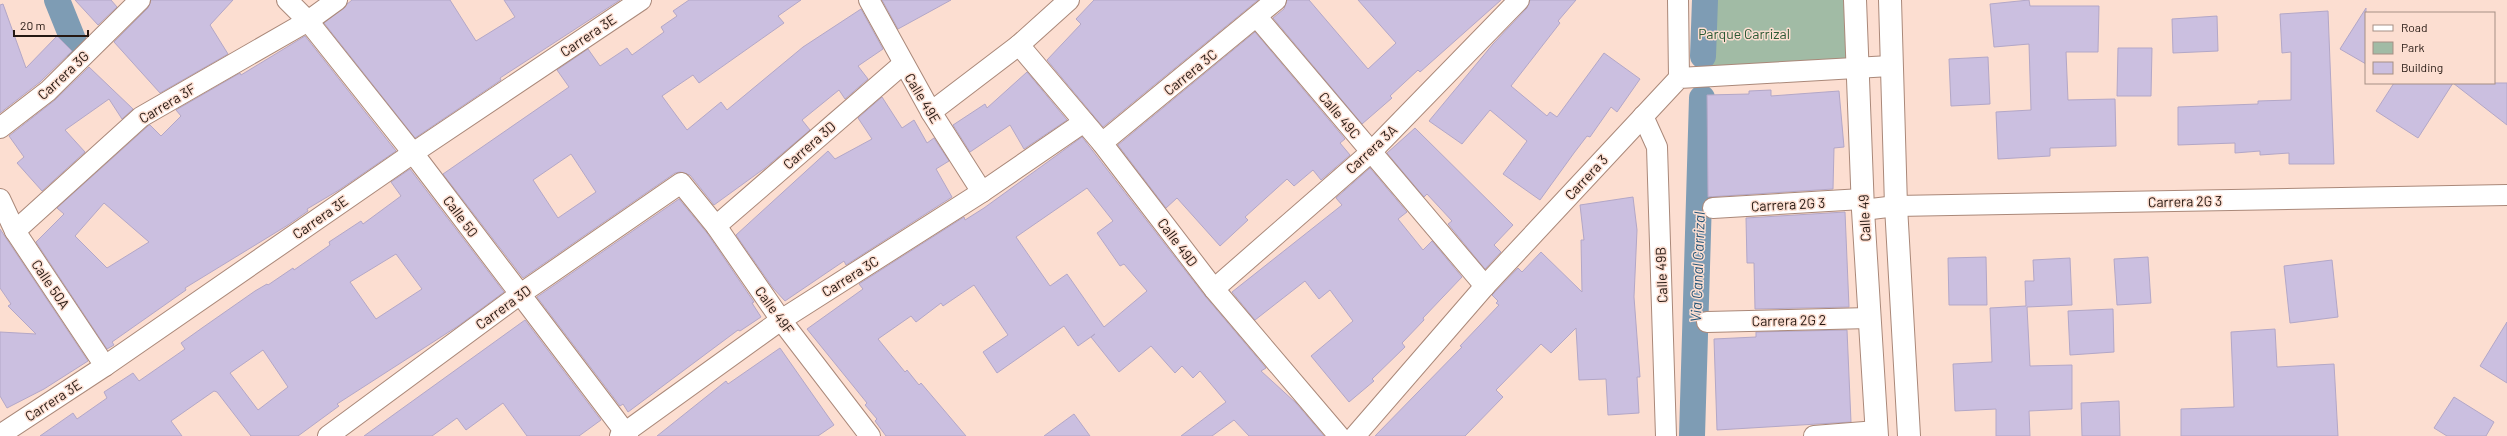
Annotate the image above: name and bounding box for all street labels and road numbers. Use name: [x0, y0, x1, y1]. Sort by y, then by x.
street label: Carrera 3E: [557, 10, 619, 60]
street label: Carrera 3C: [1160, 45, 1220, 99]
street label: Carrera 3G: [34, 47, 92, 103]
street label: Calle 49E: [901, 70, 945, 126]
street label: Carrera 3F: [135, 79, 199, 127]
street label: Calle 49C: [1316, 88, 1364, 142]
street label: Carrera 3D: [779, 118, 839, 172]
street label: Carrera 3A: [1342, 121, 1401, 177]
street label: Carrera 3: [1561, 151, 1611, 203]
street label: Carrera 3E: [289, 192, 351, 242]
street label: Calle 50: [440, 192, 482, 240]
street label: Carrera 2G 3: [2148, 192, 2222, 210]
street label: Carrera 2G 3: [1750, 194, 1826, 214]
street label: Calle 49: [1854, 194, 1874, 242]
street label: Calle 49D: [1154, 215, 1202, 269]
street label: Calle 49B: [1652, 247, 1670, 303]
street label: Carrera 3C: [818, 252, 882, 300]
street label: Calle 50A: [28, 256, 74, 312]
street label: Carrera 3D: [472, 281, 534, 333]
street label: Calle 49F: [752, 283, 798, 337]
street label: Carrera 2G 2: [1752, 311, 1826, 329]
street label: Carrera 3E: [22, 375, 84, 425]

